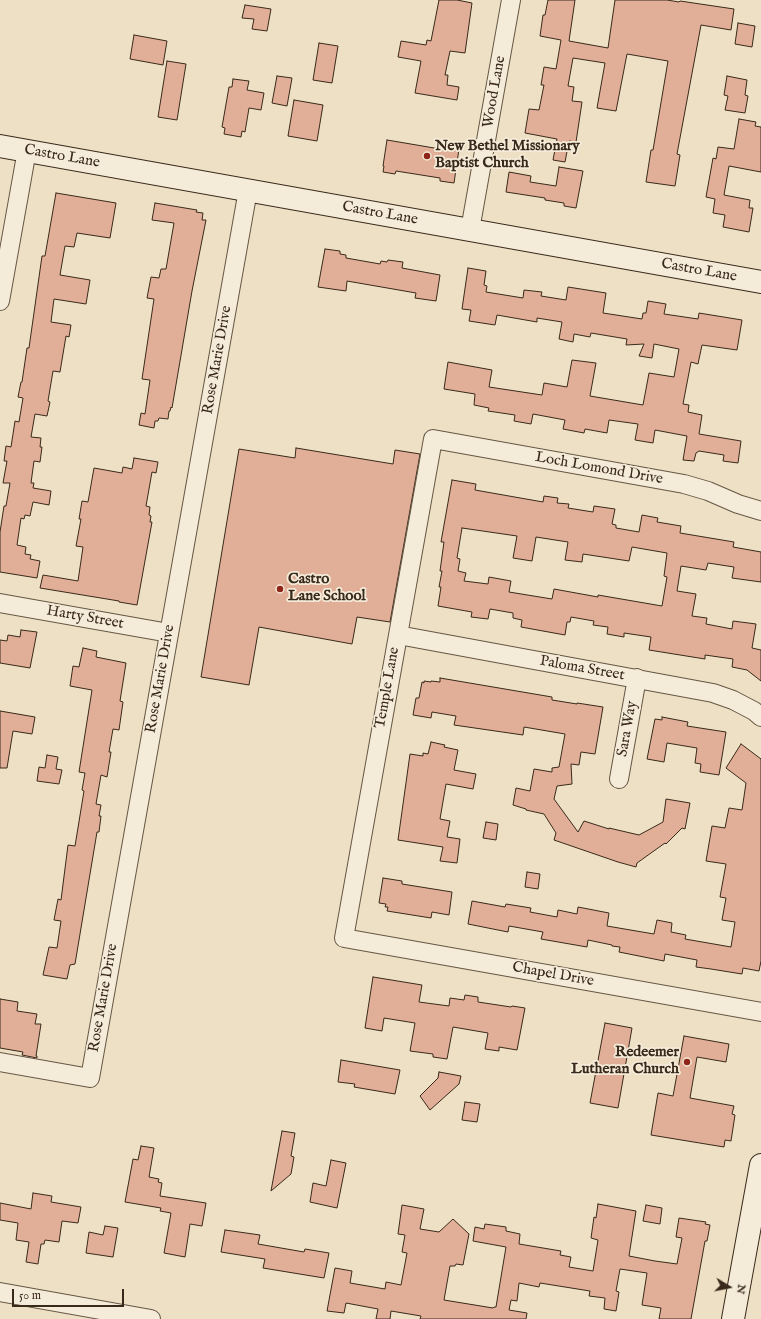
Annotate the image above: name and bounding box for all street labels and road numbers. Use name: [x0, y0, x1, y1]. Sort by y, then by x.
street label: Wood Lane: [480, 55, 510, 129]
street label: Castro Lane: [23, 141, 101, 173]
street label: Castro Lane: [341, 198, 419, 230]
street label: Castro Lane: [660, 255, 738, 287]
street label: Rose Marie Drive: [200, 304, 236, 416]
street label: Loch Lomond Drive: [534, 449, 664, 489]
street label: Harty Street: [45, 602, 125, 634]
street label: Rose Marie Drive: [143, 623, 179, 735]
street label: Temple Lane: [372, 646, 404, 730]
street label: Paloma Street: [538, 653, 626, 685]
street label: Sara Way: [614, 700, 642, 758]
street label: Rose Marie Drive: [86, 942, 122, 1054]
street label: Chapel Drive: [511, 959, 595, 991]

